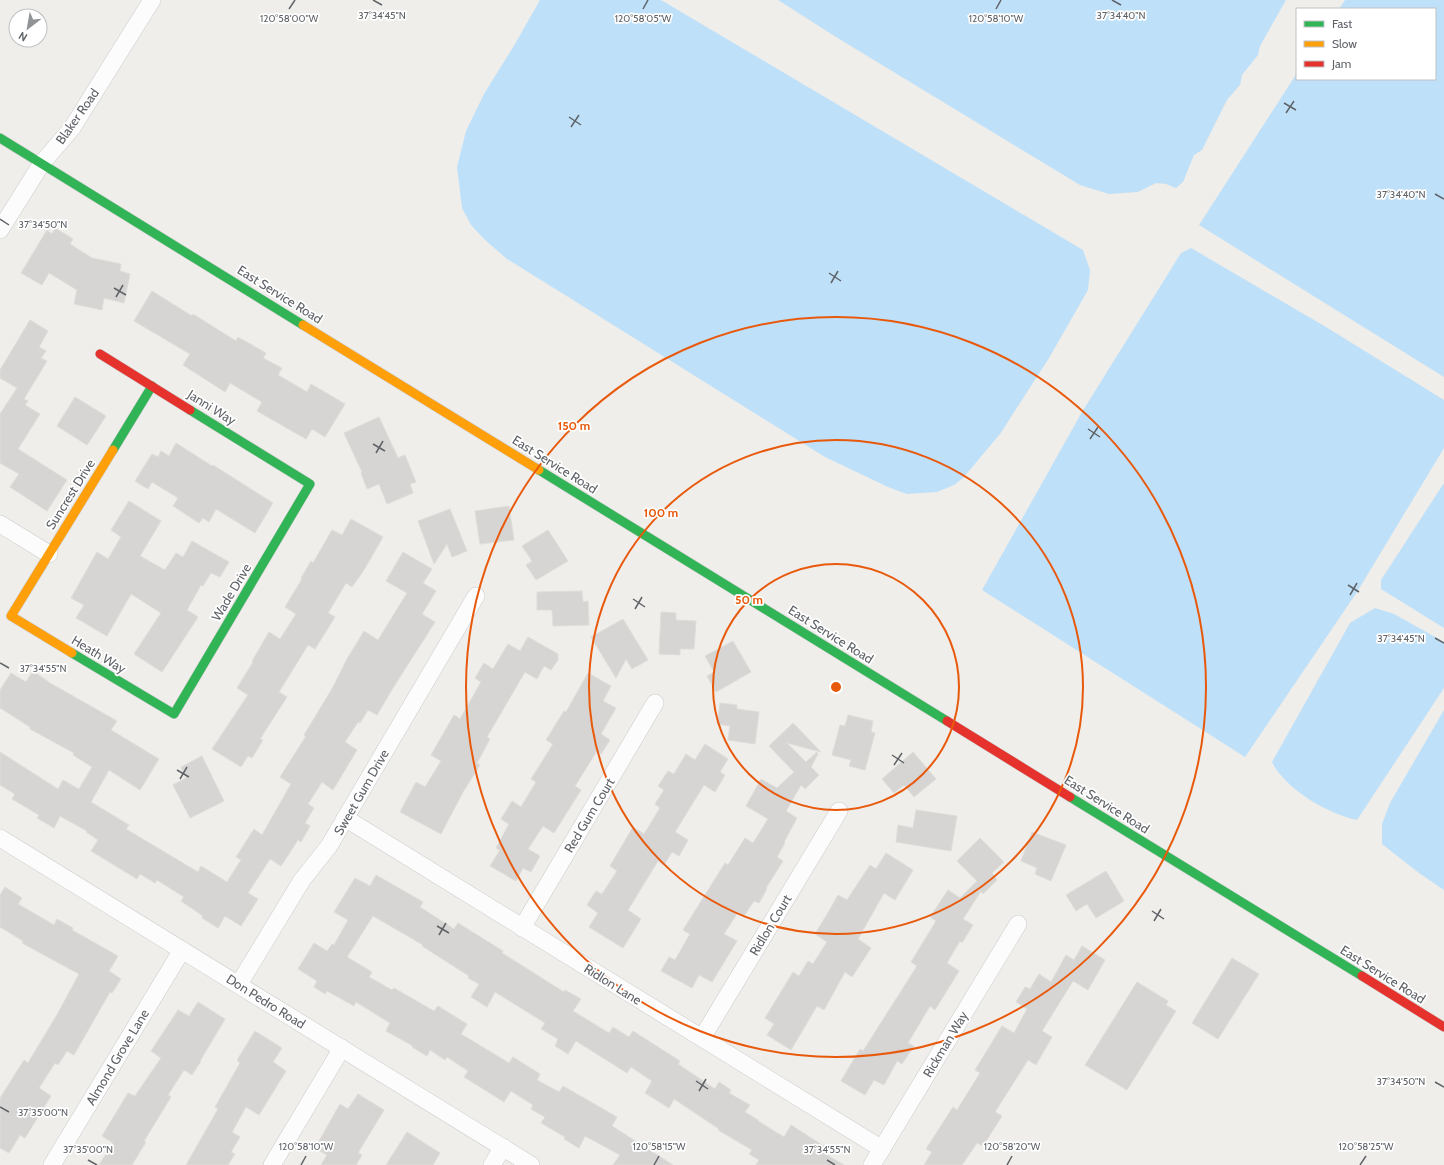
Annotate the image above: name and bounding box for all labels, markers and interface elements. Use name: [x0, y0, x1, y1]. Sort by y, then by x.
north arrow: [8, 8, 48, 48]
legend: [1296, 8, 1436, 80]
text: 37°34'45"N: [358, 9, 406, 22]
text: 37°34'40"N: [1097, 9, 1145, 22]
text: 120°58'00"W: [260, 12, 319, 25]
text: 120°58'05"W: [615, 12, 672, 25]
text: 120°58'10"W: [969, 12, 1024, 25]
text: Fast: [1332, 16, 1352, 31]
text: N: [16, 29, 30, 45]
text: Slow: [1332, 36, 1357, 51]
text: Jam: [1331, 56, 1351, 71]
street label: Blaker Road: [52, 85, 102, 147]
text: 37°34'40"N: [1377, 188, 1425, 201]
text: 37°34'50"N: [19, 218, 67, 231]
street label: East Service Road: [235, 261, 325, 327]
street label: Janni Way: [184, 385, 239, 428]
text: 150 m: [558, 418, 590, 433]
street label: East Service Road: [510, 431, 600, 497]
street label: Suncrest Drive: [42, 456, 98, 532]
text: 100 m: [644, 505, 678, 520]
street label: Wade Drive: [208, 560, 255, 624]
text: 50 m: [735, 592, 763, 607]
street label: East Service Road: [786, 601, 876, 667]
street label: Heath Way: [69, 632, 129, 677]
text: 37°34'45"N: [1377, 632, 1425, 645]
text: 37°34'55"N: [19, 662, 67, 675]
centre of rings: [829, 680, 843, 694]
street label: Sweet Gum Drive: [330, 746, 392, 838]
street label: East Service Road: [1062, 771, 1152, 837]
street label: Red Gum Court: [560, 774, 618, 855]
street label: Ridlon Court: [746, 891, 795, 958]
street label: East Service Road: [1338, 941, 1428, 1007]
street label: Ridlon Lane: [581, 960, 645, 1008]
street label: Don Pedro Road: [224, 970, 308, 1032]
street label: Almond Grove Lane: [82, 1006, 152, 1108]
street label: Rickman Way: [919, 1008, 971, 1080]
text: 37°34'50"N: [1377, 1075, 1425, 1088]
text: 37°35'00"N: [18, 1106, 68, 1119]
text: 120°58'10"W: [279, 1140, 334, 1153]
text: 120°58'15"W: [633, 1140, 686, 1153]
text: 120°58'20"W: [984, 1140, 1041, 1153]
text: 120°58'25"W: [1339, 1140, 1394, 1153]
text: 37°35'00"N: [63, 1143, 113, 1156]
text: 37°34'55"N: [803, 1143, 851, 1156]

